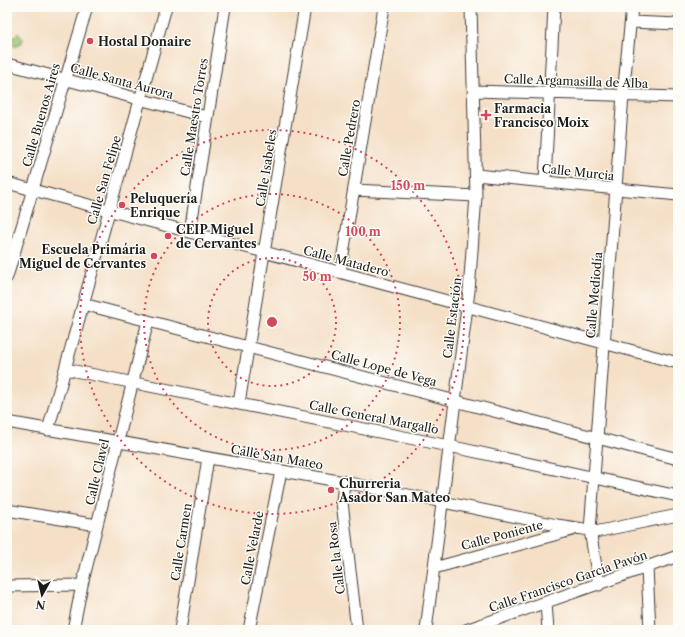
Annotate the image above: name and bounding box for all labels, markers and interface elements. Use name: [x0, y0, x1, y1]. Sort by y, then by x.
place label: Hostal Donaire: [98, 34, 191, 49]
marker: Hostal Donaire: [85, 36, 95, 46]
street label: Calle Maestro Torres: [177, 57, 211, 177]
street label: Calle Santa Aurora: [69, 60, 176, 102]
street label: Calle Buenos Aires: [19, 61, 63, 169]
street label: Calle Argamasilla de Alba: [504, 71, 649, 91]
street label: Calle Pedrero: [335, 98, 363, 178]
place label: Farmacia Francisco Moix: [494, 101, 589, 130]
marker: Farmacia Francisco Moix: [481, 110, 491, 120]
street label: Calle Isabeles: [252, 128, 280, 208]
street label: Calle San Felipe: [84, 133, 124, 226]
street label: Calle Murcia: [541, 161, 616, 183]
text: 150 m: [391, 178, 425, 193]
place label: Peluquería Enrique: [130, 191, 198, 220]
marker: Peluquería Enrique: [117, 200, 127, 210]
place label: CEIP Miguel de Cervantes: [176, 222, 257, 251]
text: 100 m: [345, 224, 381, 239]
marker: CEIP Miguel de Cervantes: [163, 231, 173, 241]
place label: Escuela Primária Miguel de Cervantes: [19, 242, 147, 271]
street label: Calle Matadero: [302, 242, 390, 280]
street label: Calle Mediodía: [583, 250, 605, 339]
marker: Escuela Primária Miguel de Cervantes: [149, 251, 159, 261]
text: 50 m: [302, 269, 332, 284]
street label: Calle Estación: [440, 276, 464, 359]
centre of rings: [265, 315, 279, 329]
street label: Calle Lope de Vega: [329, 347, 439, 390]
street label: Calle General Margallo: [308, 397, 440, 437]
street label: Calle Clavel: [82, 437, 112, 507]
street label: Calle San Mateo: [230, 441, 324, 473]
place label: Churreria Asador San Mateo: [338, 476, 451, 505]
marker: Churreria Asador San Mateo: [326, 485, 336, 495]
street label: Calle Carmen: [167, 501, 195, 582]
street label: Calle Velarde: [237, 509, 267, 586]
street label: Calle Poniente: [459, 517, 545, 553]
street label: Calle la Rosa: [324, 520, 348, 595]
street label: Calle Francisco García Pavón: [487, 547, 650, 615]
north arrow: [22, 575, 62, 615]
text: N: [34, 597, 46, 612]

